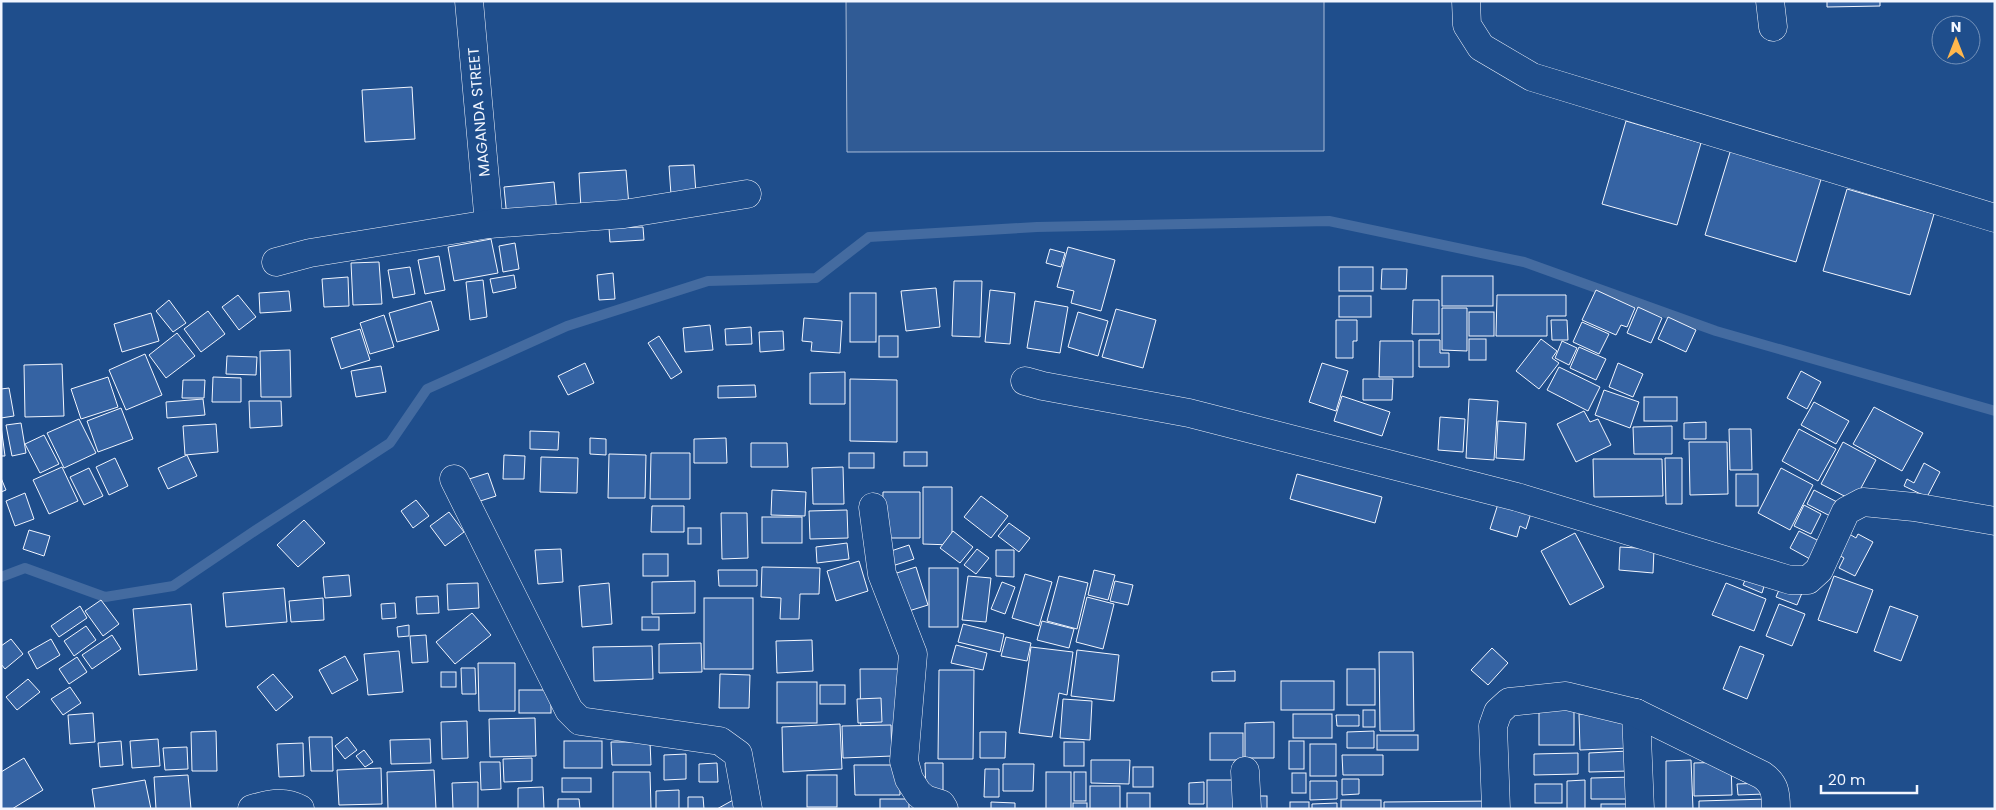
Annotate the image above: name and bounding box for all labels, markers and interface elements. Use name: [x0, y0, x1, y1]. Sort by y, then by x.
north arrow: [1931, 15, 1981, 65]
text: N: [1951, 17, 1961, 37]
street label: MAGANDA STREET: [462, 47, 495, 178]
scale bar: [1821, 762, 1917, 794]
text: 20 m: [1828, 769, 1866, 790]

